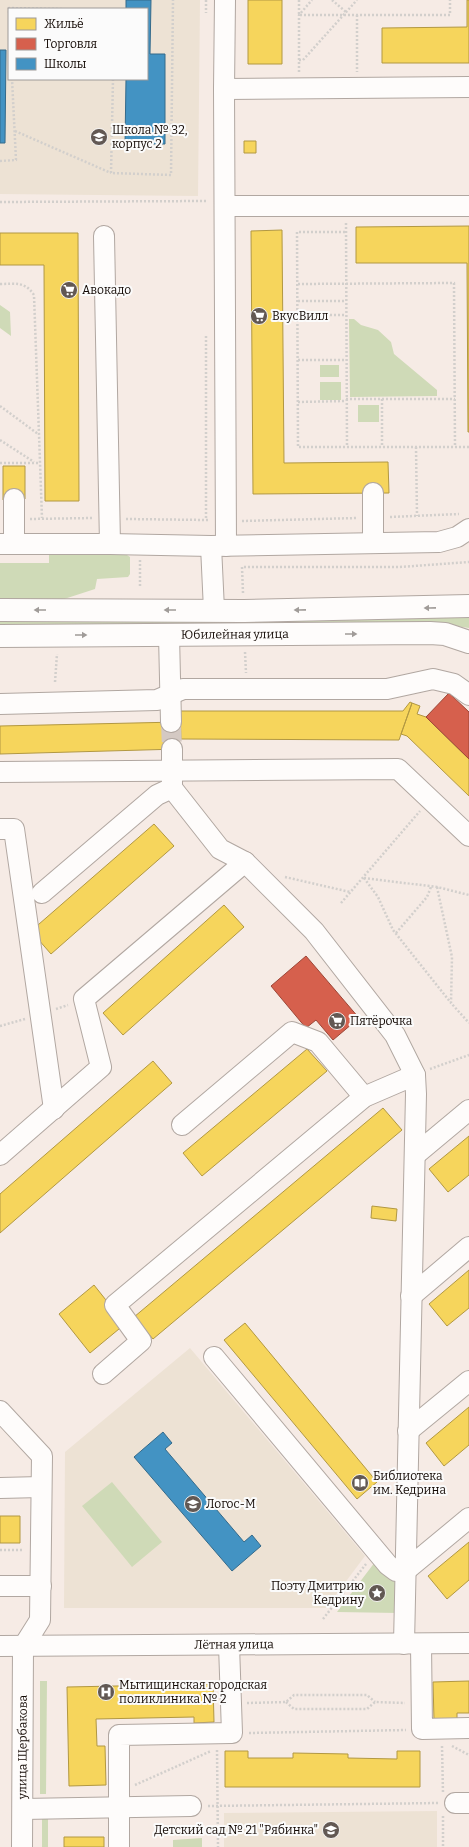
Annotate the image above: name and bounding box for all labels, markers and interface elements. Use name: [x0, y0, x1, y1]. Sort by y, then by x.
legend: [8, 8, 148, 80]
text: Жильё: [44, 17, 84, 31]
text: Торговля: [44, 37, 98, 51]
text: Школы: [44, 57, 87, 71]
place label: Школа № 32, корпус 2: [112, 123, 188, 151]
school or university icon: Школа № 32, корпус 2: [89, 127, 109, 147]
supermarket icon: Авокадо: [59, 280, 79, 300]
place label: Авокадо: [82, 283, 131, 297]
supermarket icon: ВкусВилл: [249, 306, 269, 326]
place label: ВкусВилл: [272, 309, 328, 323]
one-way arrow: [424, 604, 436, 611]
one-way arrow: [33, 607, 46, 613]
one-way arrow: [163, 607, 176, 613]
one-way arrow: [293, 607, 306, 613]
street label: Юбилейная улица: [181, 627, 289, 642]
one-way arrow: [345, 630, 357, 637]
one-way arrow: [75, 632, 88, 638]
supermarket icon: Пятёрочка: [327, 1011, 347, 1031]
place label: Пятёрочка: [350, 1014, 413, 1028]
place label: Библиотека им. Кедрина: [373, 1469, 446, 1497]
library icon: Библиотека им. Кедрина: [350, 1473, 370, 1493]
school or university icon: Логос-М: [183, 1494, 203, 1514]
place label: Логос-М: [206, 1497, 256, 1511]
place label: Поэту Дмитрию Кедрину: [271, 1579, 365, 1607]
place icon: Поэту Дмитрию Кедрину: [367, 1583, 387, 1603]
street label: Лётная улица: [194, 1637, 274, 1652]
place label: Мытищинская городская поликлиника № 2: [119, 1678, 268, 1706]
hospital icon: Мытищинская городская поликлиника № 2: [96, 1682, 116, 1702]
street label: улица Щербакова: [15, 1694, 30, 1800]
school or university icon: Детский сад № 21 "Рябинка": [321, 1820, 341, 1840]
place label: Детский сад № 21 "Рябинка": [154, 1823, 318, 1837]

